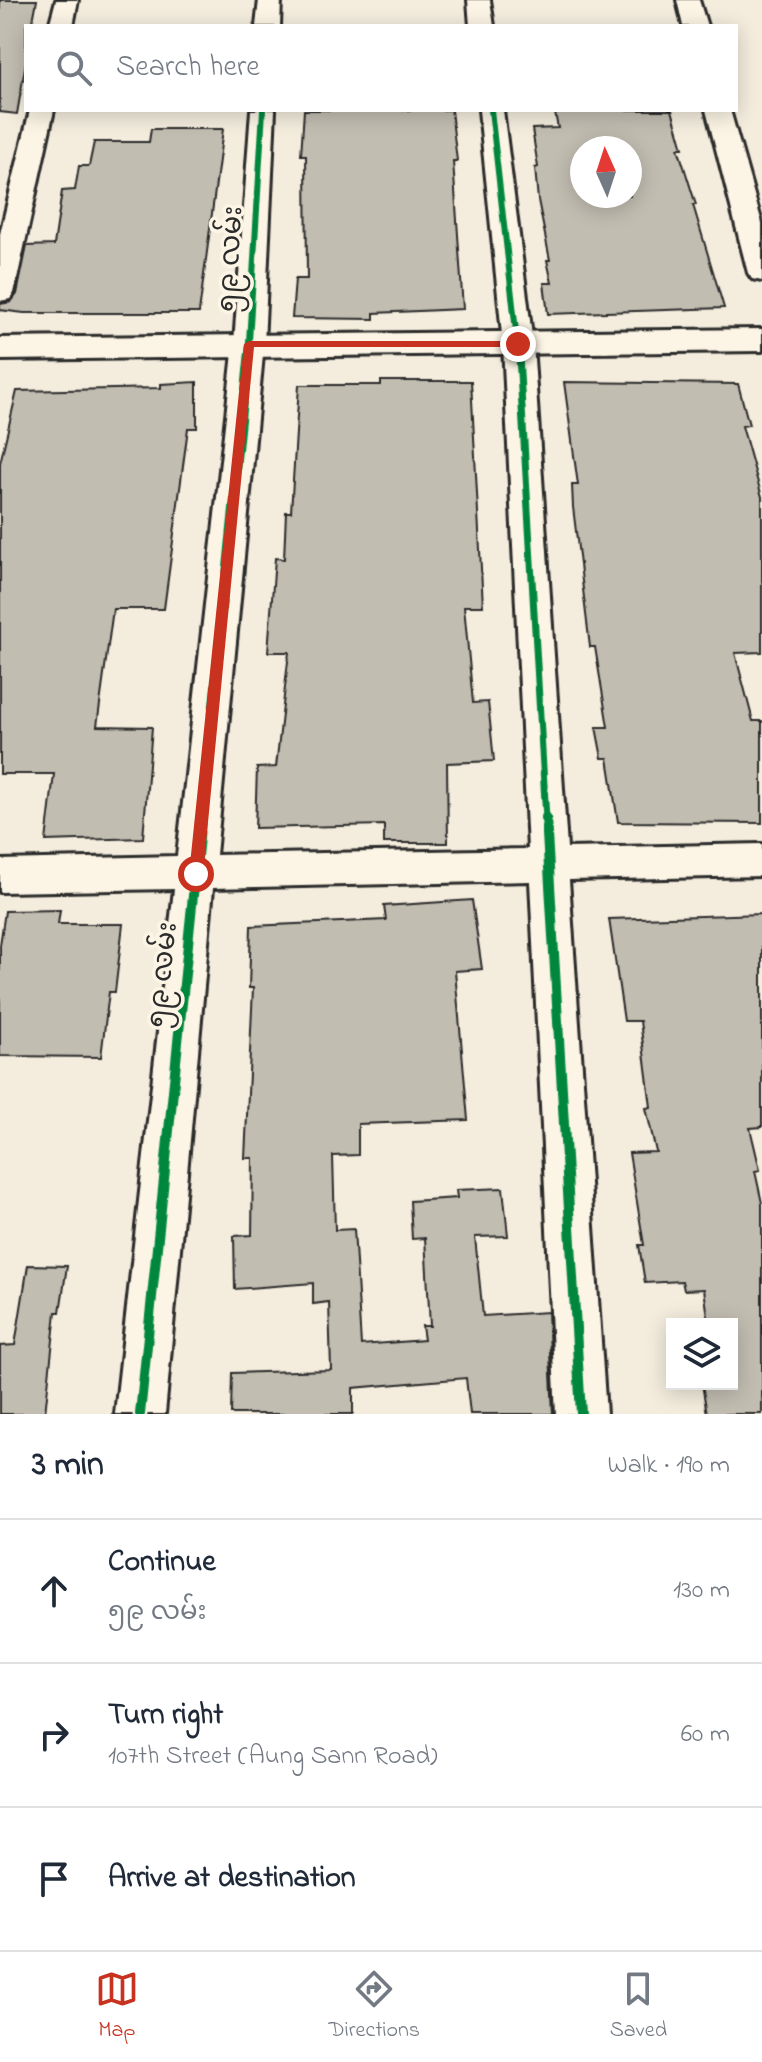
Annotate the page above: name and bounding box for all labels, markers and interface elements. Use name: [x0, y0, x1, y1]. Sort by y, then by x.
search box: [24, 24, 738, 112]
icon: search: [52, 46, 96, 90]
text: Search here: [116, 46, 260, 90]
north arrow: [570, 136, 642, 208]
street label: ၅၉ လမ်း: [208, 205, 255, 313]
route end: [500, 326, 536, 362]
route start: [178, 856, 214, 892]
street label: ၅၉ လမ်း: [137, 920, 190, 1030]
map controls: [666, 1318, 738, 1390]
button: layers: [666, 1318, 738, 1390]
text: 3 min: [32, 1441, 104, 1491]
text: Walk · 190 m: [608, 1447, 730, 1485]
text: Continue: [108, 1541, 216, 1585]
icon: ahead: [32, 1569, 76, 1613]
text: 130 m: [673, 1572, 730, 1610]
text: ၅၉ လမ်း: [108, 1594, 207, 1632]
text: Turn right: [108, 1694, 223, 1738]
icon: right: [32, 1713, 76, 1757]
text: 60 m: [681, 1716, 730, 1754]
text: 107th Street (Aung Sann Road): [108, 1738, 438, 1776]
icon: arrive: [32, 1857, 76, 1901]
text: Arrive at destination: [108, 1857, 356, 1901]
tab: Map: [95, 1967, 139, 2047]
tab: Directions: [329, 1967, 420, 2047]
tab: Saved: [610, 1967, 667, 2047]

